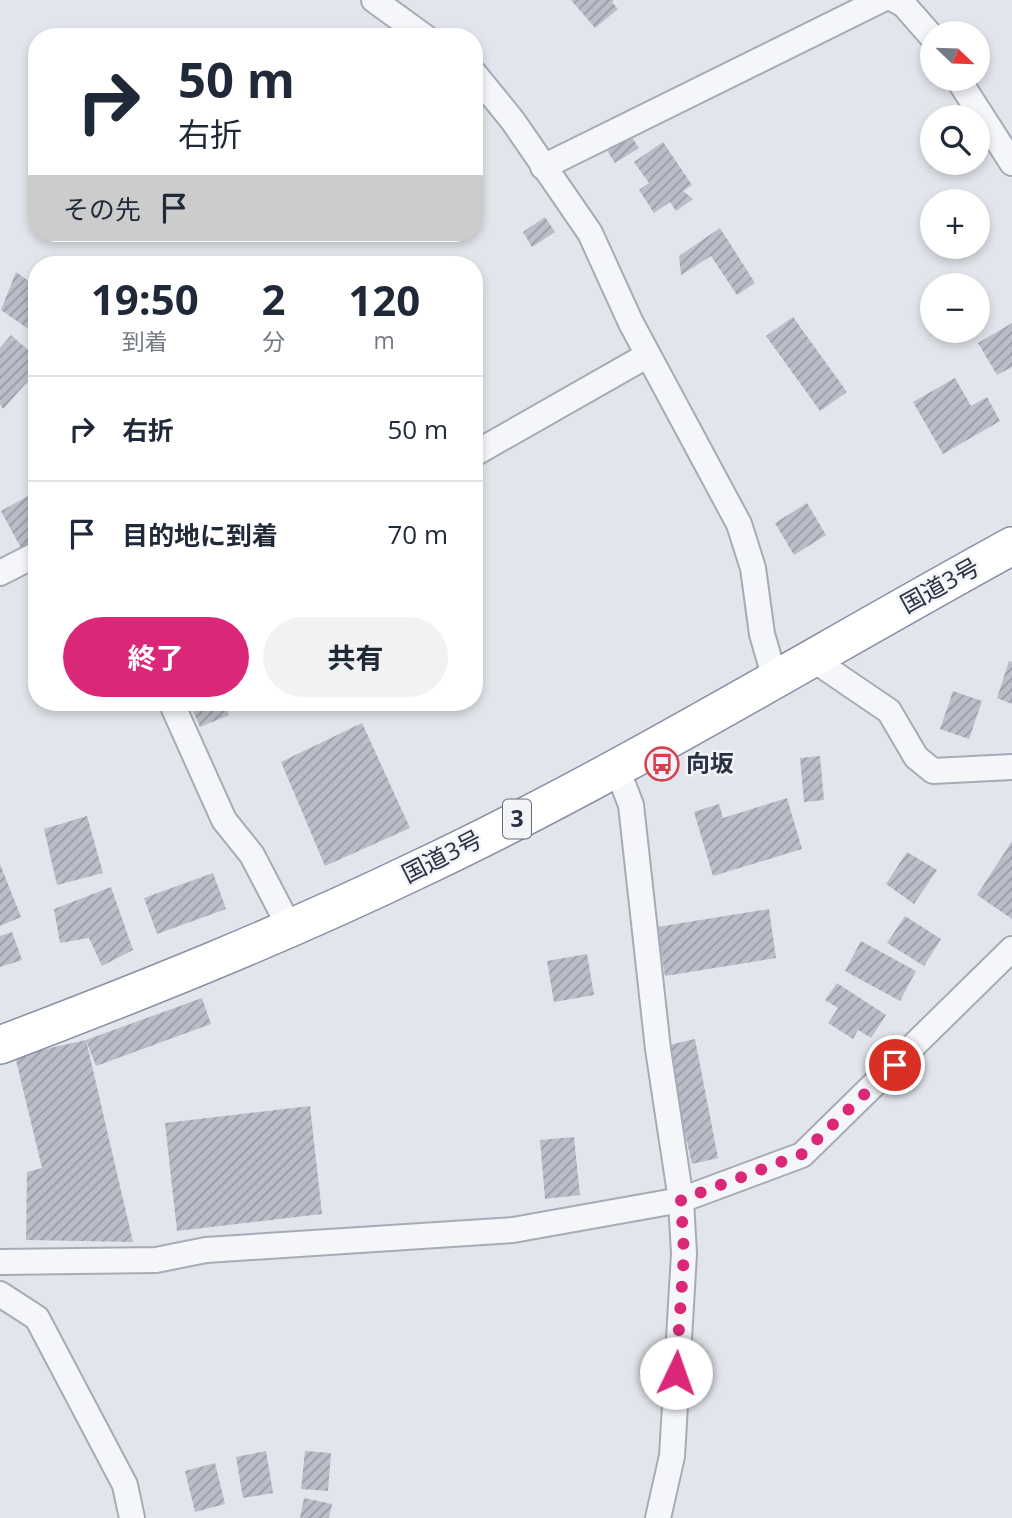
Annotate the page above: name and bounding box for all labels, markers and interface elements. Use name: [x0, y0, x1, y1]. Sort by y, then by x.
north arrow: [920, 21, 990, 91]
map controls: [920, 21, 990, 343]
text: 50 m: [178, 46, 295, 112]
icon: right: [63, 56, 154, 147]
button: search: [920, 105, 990, 175]
text: 右折: [178, 112, 242, 155]
icon: arrive: [155, 189, 193, 227]
button: +: [920, 189, 990, 259]
text: その先: [63, 191, 141, 227]
text: 19:50: [91, 270, 199, 327]
text: 2: [261, 270, 286, 327]
text: 120: [348, 271, 420, 328]
button: −: [920, 273, 990, 343]
text: m: [374, 324, 395, 356]
text: 到着: [122, 325, 168, 357]
text: 分: [262, 325, 285, 357]
icon: right: [63, 410, 101, 448]
text: 50 m: [387, 411, 448, 447]
text: 右折: [122, 412, 174, 448]
icon: arrive: [63, 515, 101, 553]
text: 70 m: [387, 516, 448, 552]
text: 目的地に到着: [122, 517, 278, 553]
street label: 国道3号: [894, 549, 985, 620]
button: 終了: [63, 617, 249, 697]
button: 共有: [263, 617, 448, 697]
bus stop icon: 向坂: [643, 745, 681, 783]
place label: 向坂: [686, 746, 734, 779]
road number: 3: [503, 800, 531, 838]
street label: 国道3号: [396, 822, 487, 890]
pin: [865, 1035, 925, 1095]
icon: arrive: [876, 1046, 914, 1084]
position arrow: [639, 1336, 713, 1410]

